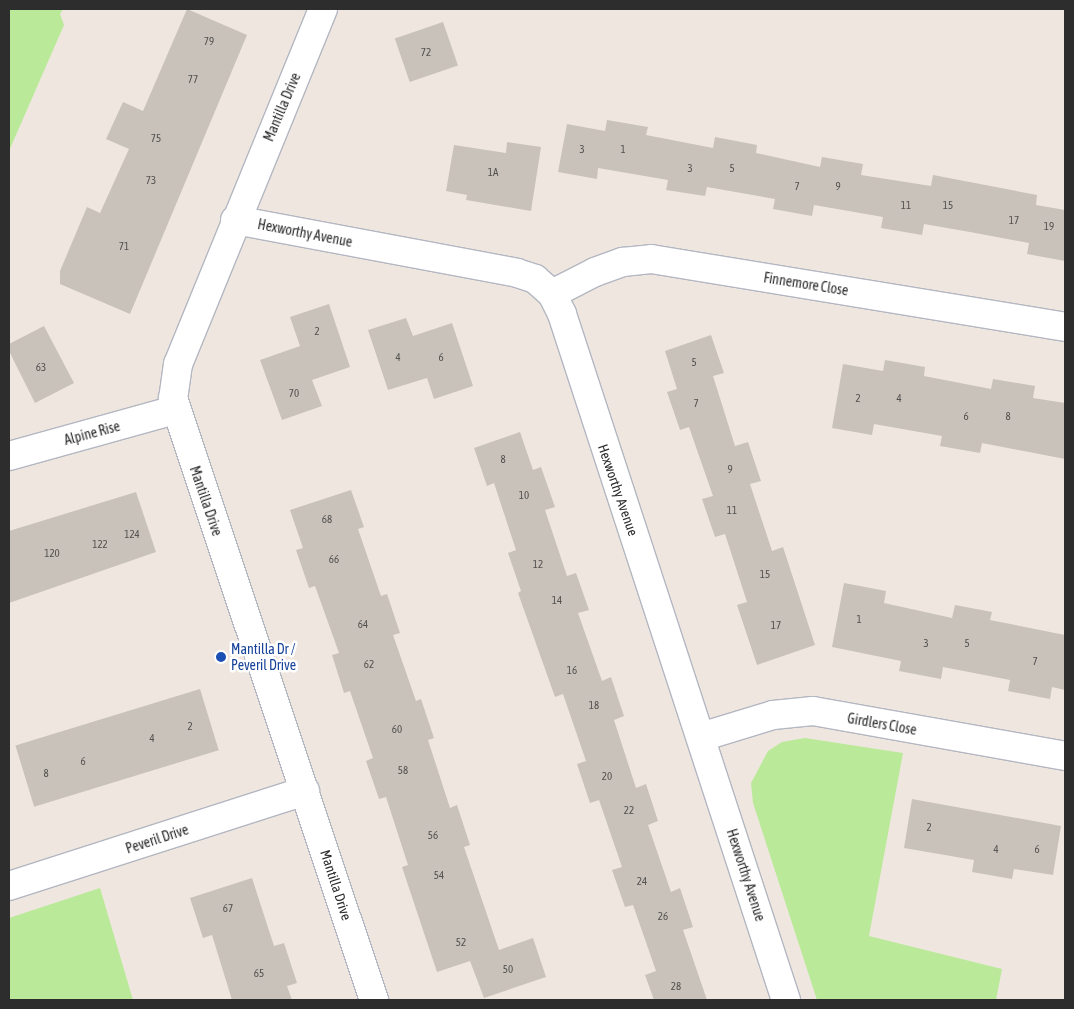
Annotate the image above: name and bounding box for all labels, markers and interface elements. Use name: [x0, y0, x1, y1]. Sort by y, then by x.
house number: 79: [204, 34, 214, 48]
house number: 72: [421, 45, 431, 59]
street label: Mantilla Drive: [260, 70, 304, 144]
house number: 77: [188, 72, 198, 86]
house number: 75: [151, 131, 161, 145]
house number: 3: [579, 142, 585, 156]
house number: 1: [620, 142, 626, 156]
house number: 3: [687, 161, 693, 175]
house number: 5: [729, 161, 735, 175]
house number: 1A: [488, 165, 498, 179]
house number: 73: [146, 173, 156, 187]
house number: 7: [794, 179, 800, 193]
house number: 9: [835, 179, 841, 193]
house number: 11: [901, 198, 911, 212]
house number: 15: [943, 198, 953, 212]
house number: 17: [1009, 213, 1019, 227]
street label: Hexworthy Avenue: [256, 216, 354, 250]
house number: 19: [1044, 219, 1054, 233]
house number: 71: [119, 239, 129, 253]
street label: Finnemore Close: [762, 269, 850, 299]
house number: 2: [314, 324, 320, 338]
house number: 4: [395, 350, 401, 364]
house number: 6: [438, 350, 444, 364]
house number: 5: [691, 355, 697, 369]
house number: 63: [36, 360, 46, 374]
house number: 70: [289, 386, 299, 400]
house number: 2: [855, 391, 861, 405]
house number: 4: [896, 391, 902, 405]
house number: 7: [693, 396, 699, 410]
house number: 6: [963, 409, 969, 423]
house number: 8: [1005, 409, 1011, 423]
street label: Alpine Rise: [62, 418, 122, 448]
street label: Hexworthy Avenue: [594, 442, 642, 538]
house number: 8: [500, 452, 506, 466]
house number: 9: [727, 462, 733, 476]
street label: Mantilla Drive: [186, 464, 226, 538]
house number: 10: [519, 488, 529, 502]
house number: 11: [727, 503, 737, 517]
house number: 68: [322, 512, 332, 526]
house number: 124: [124, 527, 140, 541]
house number: 122: [92, 537, 108, 551]
house number: 120: [44, 546, 60, 560]
house number: 66: [329, 552, 339, 566]
house number: 12: [533, 557, 543, 571]
house number: 15: [760, 567, 770, 581]
house number: 14: [552, 593, 562, 607]
house number: 1: [856, 612, 862, 626]
house number: 64: [358, 617, 368, 631]
house number: 17: [771, 618, 781, 632]
house number: 3: [923, 636, 929, 650]
house number: 5: [964, 636, 970, 650]
place label: Mantilla Dr / Peveril Drive: [231, 641, 296, 674]
marker: Mantilla Dr / Peveril Drive: [215, 651, 227, 663]
house number: 7: [1032, 654, 1038, 668]
house number: 62: [364, 657, 374, 671]
house number: 16: [567, 663, 577, 677]
house number: 18: [589, 698, 599, 712]
street label: Girdlers Close: [846, 710, 918, 738]
house number: 2: [187, 719, 193, 733]
house number: 60: [392, 722, 402, 736]
house number: 4: [149, 731, 155, 745]
house number: 6: [80, 754, 86, 768]
house number: 58: [398, 763, 408, 777]
house number: 8: [43, 766, 49, 780]
house number: 20: [602, 769, 612, 783]
house number: 22: [624, 803, 634, 817]
house number: 2: [926, 820, 932, 834]
street label: Peveril Drive: [123, 821, 191, 857]
street label: Hexworthy Avenue: [723, 827, 769, 923]
house number: 56: [428, 828, 438, 842]
house number: 4: [993, 842, 999, 856]
house number: 6: [1034, 842, 1040, 856]
street label: Mantilla Drive: [317, 848, 355, 922]
house number: 54: [434, 868, 444, 882]
house number: 24: [637, 874, 647, 888]
house number: 67: [223, 901, 233, 915]
house number: 26: [658, 909, 668, 923]
house number: 52: [456, 935, 466, 949]
house number: 50: [503, 962, 513, 976]
house number: 65: [254, 966, 264, 980]
house number: 28: [671, 979, 681, 993]

